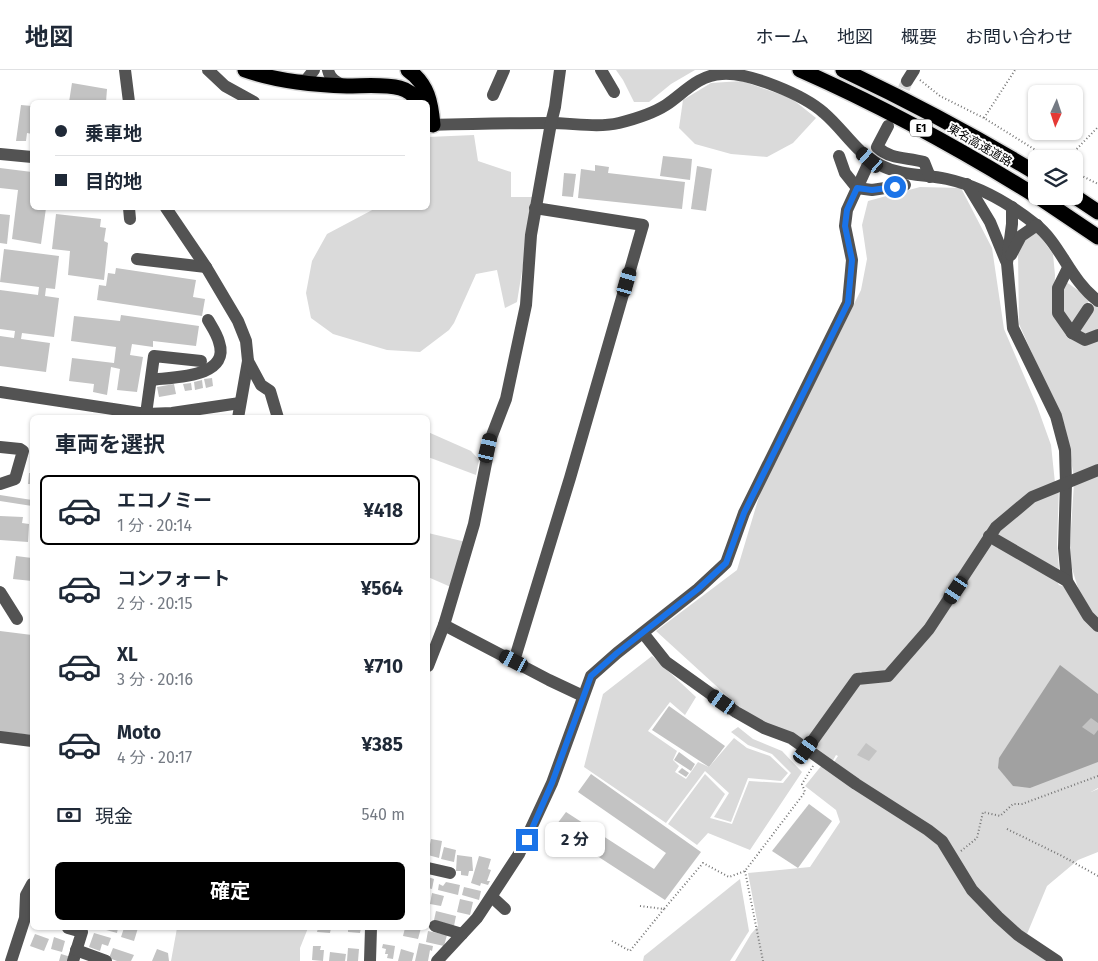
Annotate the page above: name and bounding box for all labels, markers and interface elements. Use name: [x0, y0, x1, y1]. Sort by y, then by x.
text: 地図: [25, 23, 73, 51]
text: ホーム: [756, 26, 809, 48]
text: 地図: [837, 26, 873, 48]
text: 概要: [901, 26, 937, 48]
text: お問い合わせ: [965, 26, 1073, 48]
north arrow: [1028, 85, 1082, 140]
map controls: [1028, 85, 1083, 205]
road number: E1: [910, 119, 932, 136]
street label: 東名高速道路: [945, 121, 1015, 169]
text: 乗車地: [85, 122, 142, 145]
car: [853, 144, 886, 176]
button: layers: [1028, 150, 1083, 205]
text: 目的地: [85, 170, 142, 193]
route start: [884, 176, 906, 198]
car: [615, 266, 638, 298]
text: 車両を選択: [55, 431, 165, 458]
car: [477, 432, 498, 464]
icon: car: [57, 488, 102, 533]
text: エコノミー: [117, 489, 212, 512]
text: ¥418: [363, 499, 403, 522]
text: 1 分 · 20:14: [117, 516, 192, 535]
icon: car: [57, 566, 102, 611]
text: コンフォート: [117, 567, 230, 590]
car: [941, 573, 970, 607]
text: ¥564: [361, 577, 403, 600]
text: 2 分 · 20:15: [117, 594, 192, 613]
text: XL: [117, 643, 138, 666]
icon: car: [57, 644, 102, 689]
car: [497, 648, 530, 674]
text: ¥710: [364, 655, 403, 678]
text: 3 分 · 20:16: [117, 670, 193, 689]
car: [705, 687, 738, 717]
text: Moto: [117, 721, 161, 744]
icon: car: [57, 722, 102, 767]
text: ¥385: [361, 733, 403, 756]
car: [791, 733, 820, 767]
text: 4 分 · 20:17: [117, 748, 192, 767]
icon: cash: [55, 801, 83, 829]
text: 現金: [95, 805, 133, 828]
text: 540 m: [362, 805, 405, 824]
callout: 2 分: [544, 822, 604, 858]
route end: [516, 829, 538, 851]
text: 2 分: [561, 830, 589, 849]
button: 確定: [55, 862, 405, 920]

